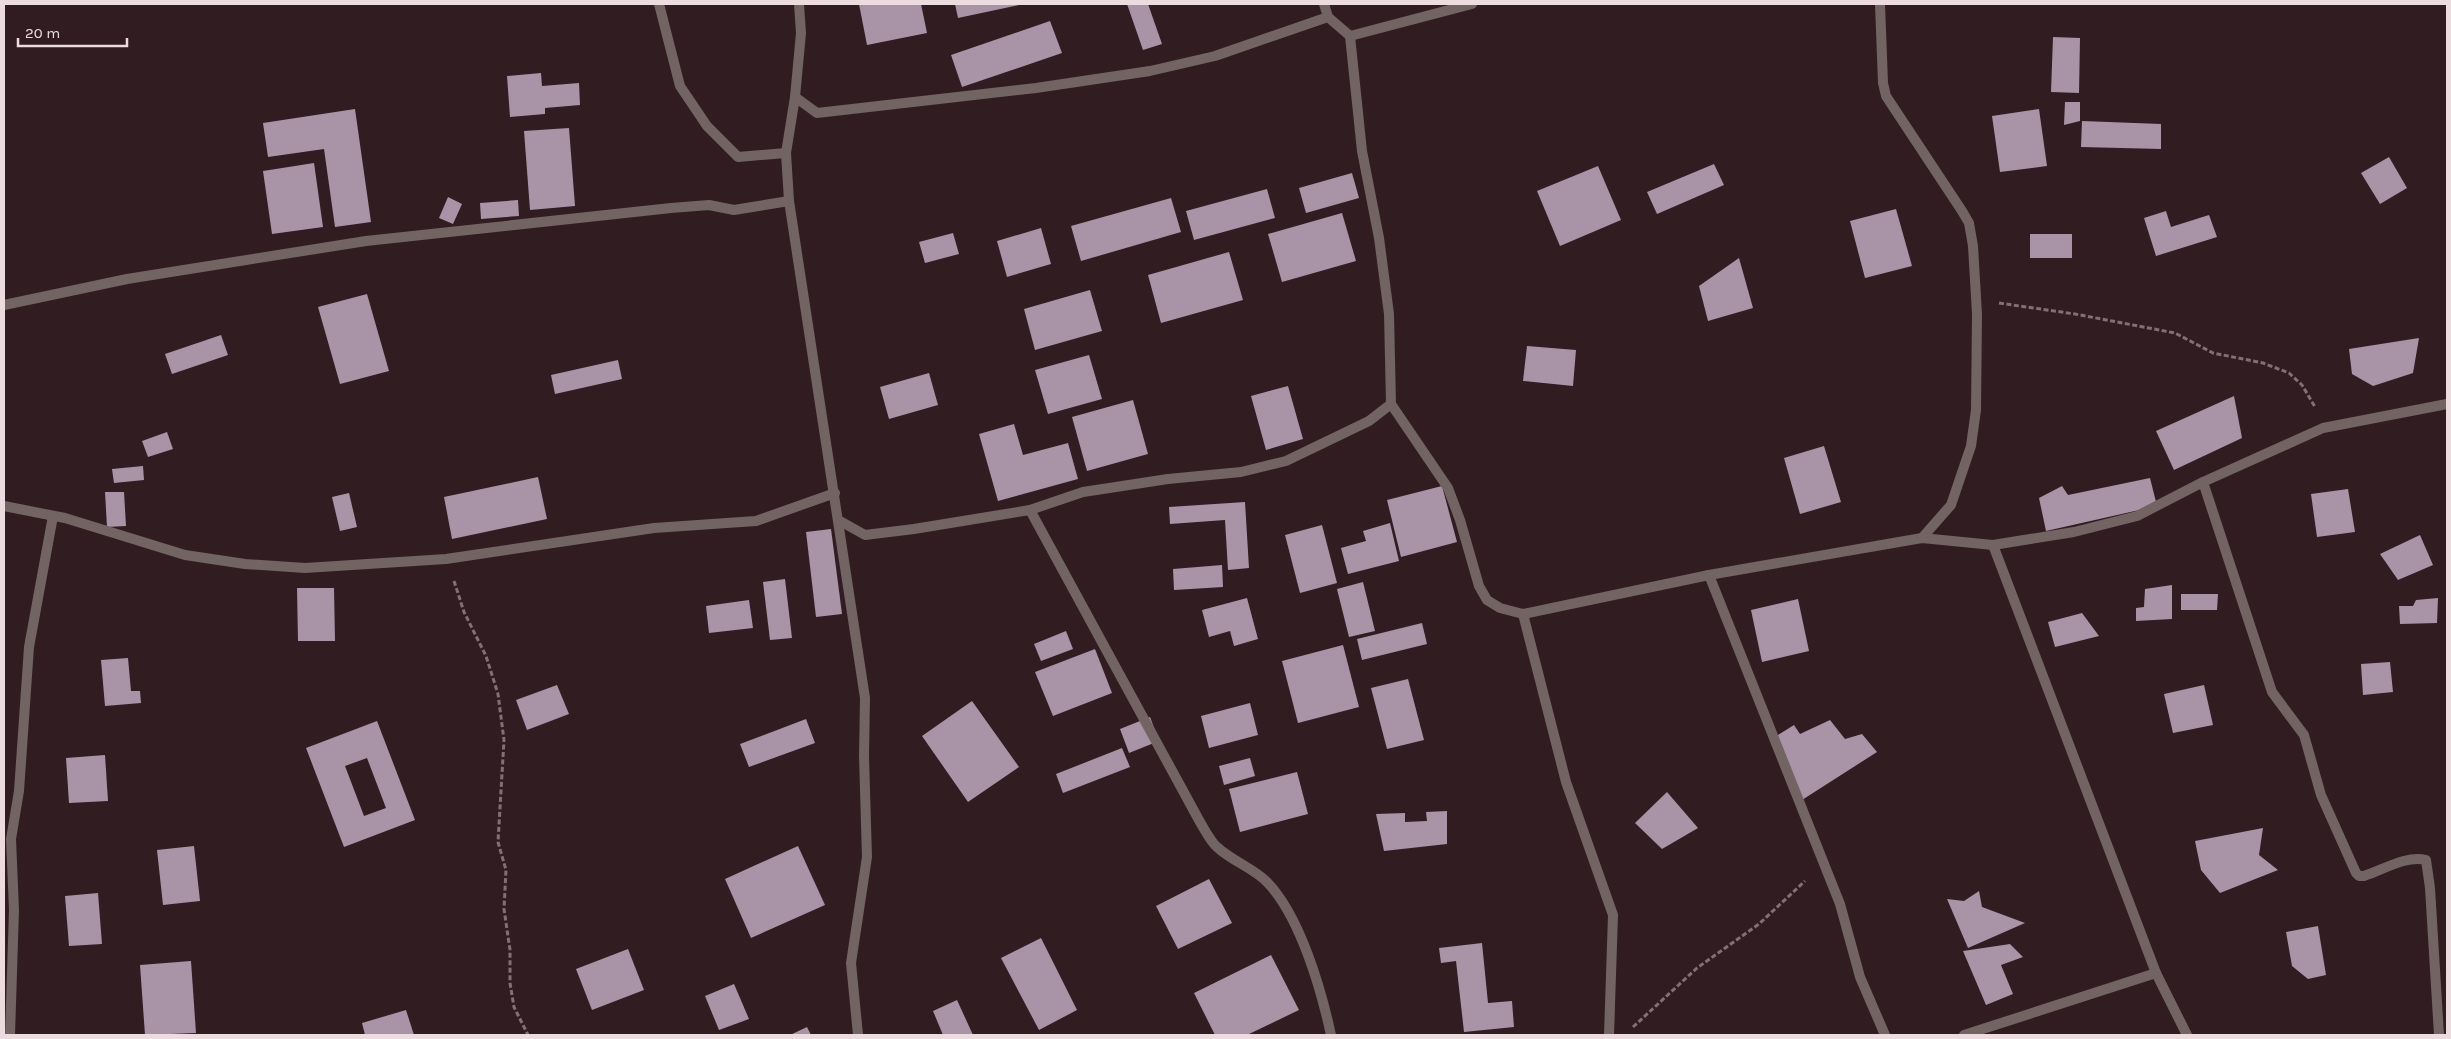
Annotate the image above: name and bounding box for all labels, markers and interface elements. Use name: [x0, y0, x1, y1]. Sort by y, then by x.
scale bar: [18, 15, 126, 47]
text: 20 m: [25, 24, 60, 42]

